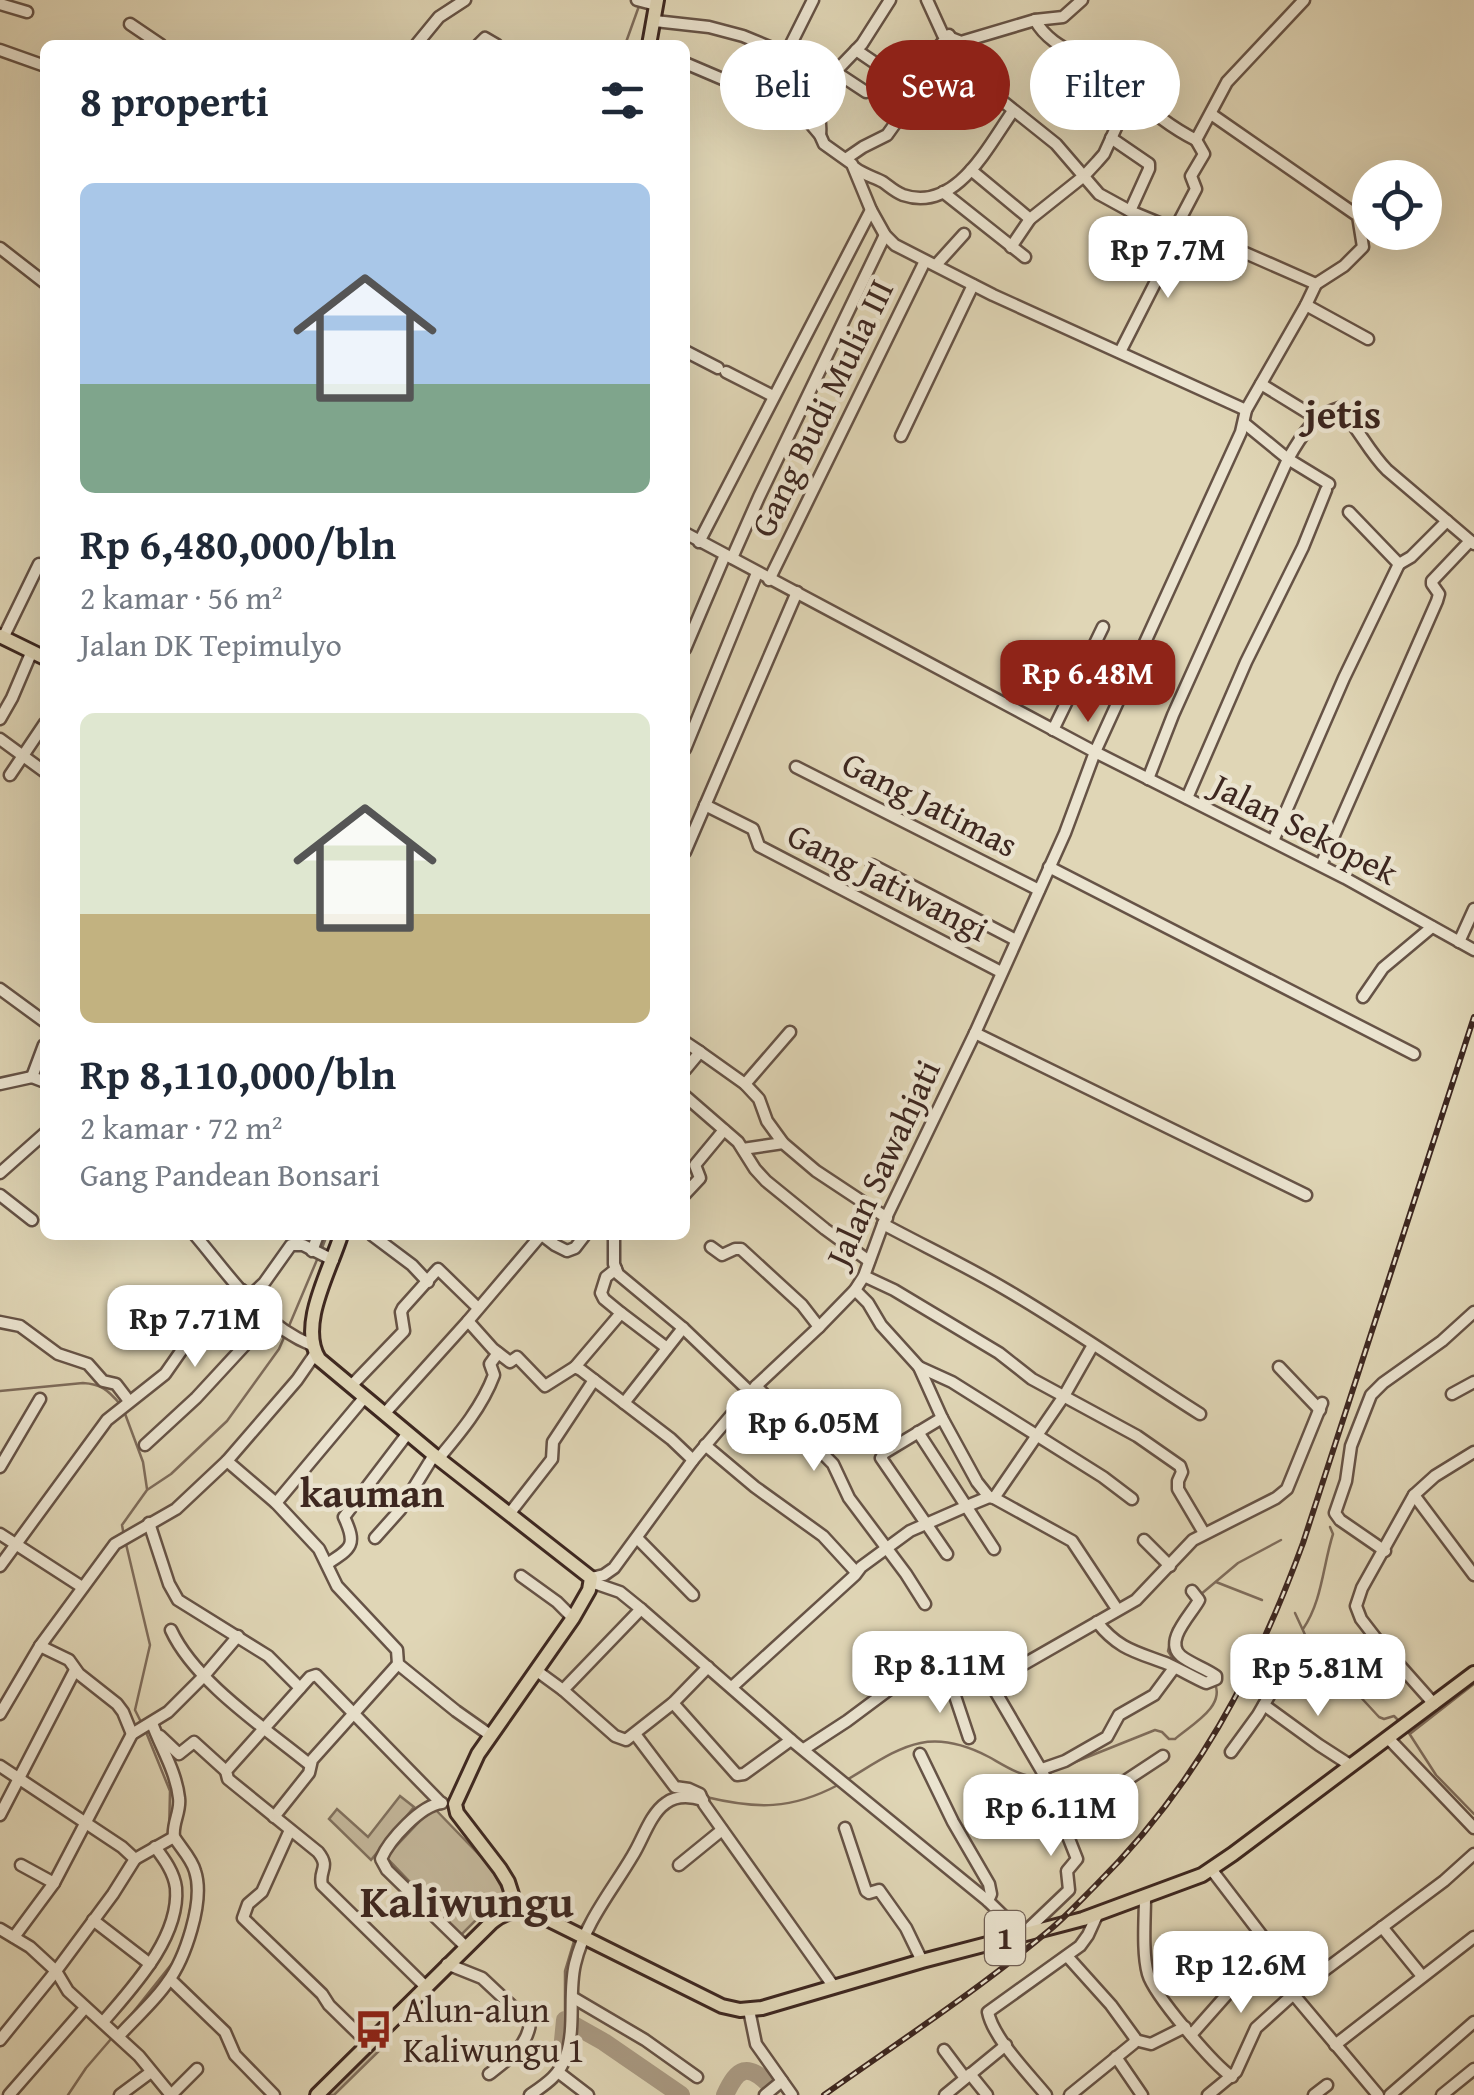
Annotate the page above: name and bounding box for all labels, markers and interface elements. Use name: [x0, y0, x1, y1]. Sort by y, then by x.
chip: Beli: [720, 40, 846, 130]
chip: Sewa: [866, 40, 1010, 130]
chip: Filter: [1030, 40, 1180, 130]
text: 8 properti: [80, 70, 269, 131]
icon: filters: [595, 73, 650, 128]
map controls: [1352, 160, 1442, 250]
button: locate: [1352, 160, 1442, 250]
pin: Rp 7.7M: [1076, 216, 1260, 301]
text: Rp 7.7M: [1111, 225, 1225, 272]
icon: home: [275, 248, 455, 428]
street label: Gang Budi Mulia III: [737, 270, 906, 545]
district label: jetis: [1298, 384, 1381, 443]
text: Rp 6,480,000/bln: [80, 513, 396, 574]
text: 2 kamar · 56 m²: [80, 574, 282, 621]
text: Jalan DK Tepimulyo: [80, 621, 342, 668]
pin: Rp 6.48M: [985, 640, 1191, 725]
text: Rp 6.48M: [1022, 649, 1154, 696]
street label: Gang Jatimas: [834, 738, 1027, 870]
street label: Jalan Sekopek: [1200, 758, 1407, 897]
icon: home: [275, 778, 455, 958]
street label: Gang Jatiwangi: [779, 809, 998, 954]
text: Rp 8,110,000/bln: [80, 1043, 396, 1104]
street label: Jalan Sawahjati: [811, 1051, 953, 1278]
text: 2 kamar · 72 m²: [80, 1104, 282, 1151]
text: Gang Pandean Bonsari: [80, 1151, 380, 1198]
pin: Rp 7.71M: [92, 1285, 298, 1370]
text: Rp 7.71M: [129, 1294, 261, 1341]
pin: Rp 6.05M: [711, 1389, 917, 1474]
text: Rp 6.05M: [748, 1398, 880, 1445]
district label: kauman: [300, 1463, 445, 1522]
pin: Rp 8.11M: [837, 1631, 1043, 1716]
pin: Rp 5.81M: [1215, 1634, 1421, 1719]
text: Rp 8.11M: [874, 1640, 1006, 1687]
text: Rp 5.81M: [1252, 1643, 1384, 1690]
pin: Rp 6.11M: [948, 1774, 1154, 1859]
text: Rp 6.11M: [985, 1783, 1117, 1830]
district label: Kaliwungu: [360, 1868, 574, 1933]
road number: 1: [985, 1911, 1025, 1965]
pin: Rp 12.6M: [1138, 1931, 1344, 2016]
text: Rp 12.6M: [1175, 1940, 1307, 1987]
place label: Alun-alun Kaliwungu 1: [403, 1984, 584, 2075]
bus stop icon: Alun-alun Kaliwungu 1: [352, 2009, 394, 2051]

